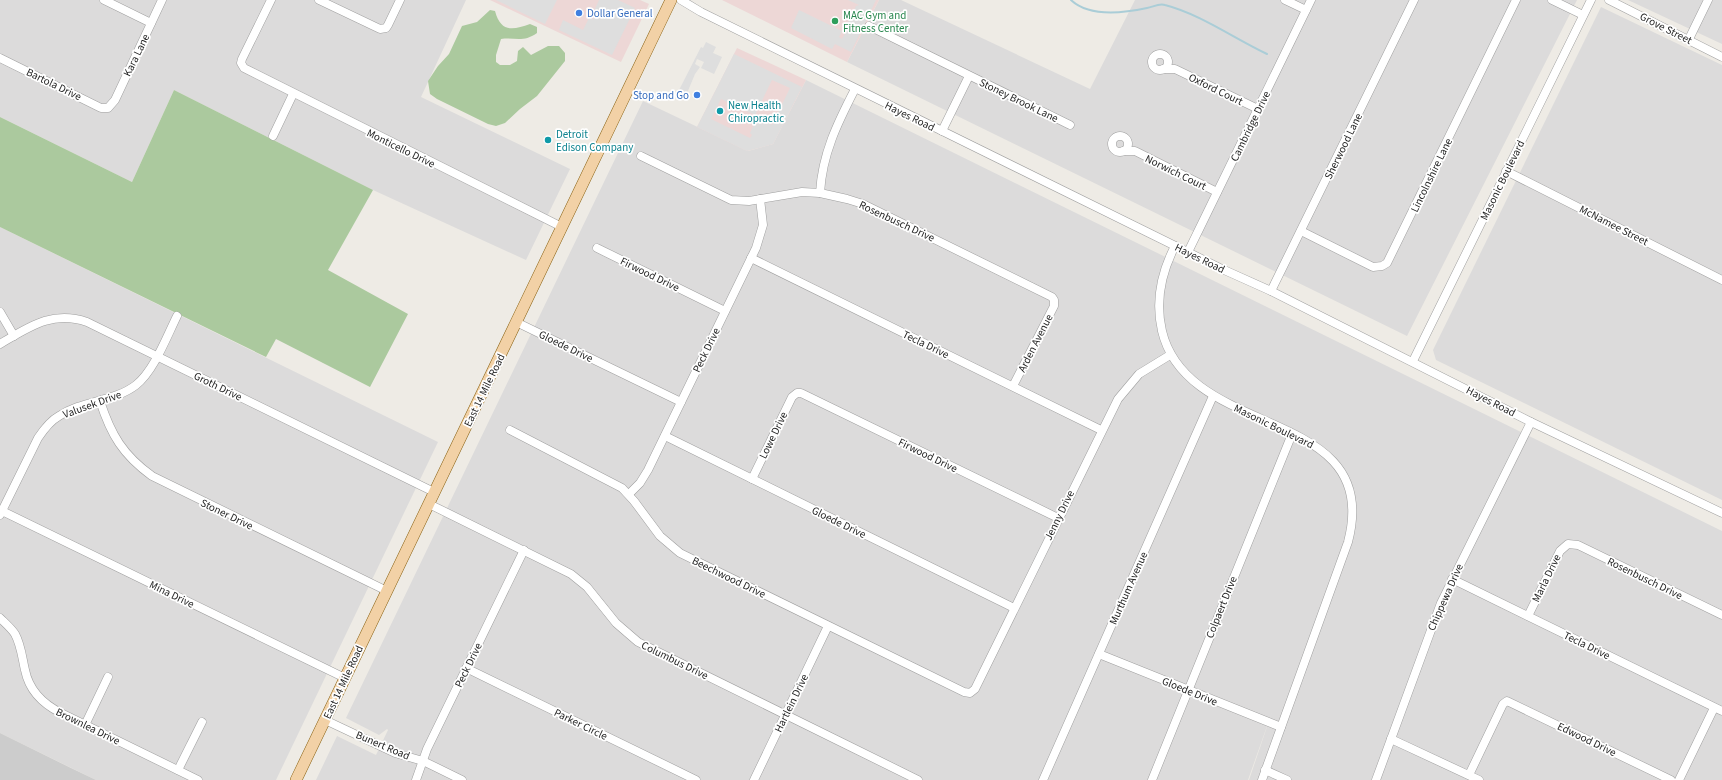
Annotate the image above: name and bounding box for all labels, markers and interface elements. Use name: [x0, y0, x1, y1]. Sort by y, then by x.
place label: Dollar General: [587, 6, 653, 21]
marker: Dollar General: [574, 8, 584, 18]
place label: MAC Gym and Fitness Center: [843, 8, 909, 36]
street label: Grove Street: [1637, 9, 1695, 48]
marker: MAC Gym and Fitness Center: [830, 16, 840, 26]
street label: Kara Lane: [120, 31, 153, 79]
street label: Bartola Drive: [24, 65, 84, 105]
street label: Oxford Court: [1186, 70, 1246, 109]
street label: Stoney Brook Lane: [977, 75, 1061, 126]
place label: Stop and Go: [633, 88, 689, 103]
street label: Cambridge Drive: [1227, 88, 1274, 164]
marker: Stop and Go: [692, 90, 702, 100]
place label: New Health Chiropractic: [728, 98, 784, 126]
street label: Hayes Road: [882, 98, 937, 135]
marker: New Health Chiropractic: [715, 106, 725, 116]
street label: Sherwood Lane: [1321, 110, 1366, 182]
street label: Monticello Drive: [364, 125, 438, 172]
place label: Detroit Edison Company: [556, 127, 633, 155]
marker: Detroit Edison Company: [543, 135, 553, 145]
street label: Lincolnshire Lane: [1407, 135, 1456, 215]
street label: Masonic Boulevard: [1477, 138, 1528, 223]
street label: Norwich Court: [1143, 151, 1209, 194]
street label: Rosenbusch Drive: [857, 197, 938, 246]
street label: McNamee Street: [1577, 202, 1651, 249]
street label: Hayes Road: [1172, 240, 1227, 277]
street label: Firwood Drive: [618, 254, 682, 295]
street label: Arden Avenue: [1014, 311, 1057, 375]
street label: Peck Drive: [689, 325, 724, 375]
street label: Gloede Drive: [536, 327, 596, 366]
street label: Tecla Drive: [900, 327, 952, 362]
street label: East 14 Mile Road: [460, 351, 509, 429]
street label: Groth Drive: [191, 368, 245, 405]
street label: Hayes Road: [1463, 383, 1518, 420]
street label: Valusek Drive: [61, 387, 124, 422]
street label: Masonic Boulevard: [1231, 401, 1316, 452]
street label: Lowe Drive: [756, 409, 791, 461]
street label: Firwood Drive: [896, 435, 960, 476]
street label: Jenny Drive: [1041, 487, 1078, 543]
street label: Stoner Drive: [198, 495, 256, 534]
street label: Gloede Drive: [809, 503, 869, 542]
street label: Murthum Avenue: [1106, 549, 1152, 627]
street label: Marla Drive: [1528, 551, 1565, 605]
street label: Beechwood Drive: [689, 553, 769, 602]
street label: Rosenbusch Drive: [1605, 554, 1685, 603]
street label: Chippewa Drive: [1424, 561, 1467, 633]
street label: Colpaert Drive: [1202, 573, 1241, 640]
street label: Mina Drive: [147, 577, 197, 612]
street label: Tecla Drive: [1561, 628, 1613, 663]
street label: Columbus Drive: [639, 638, 711, 683]
street label: Peck Drive: [451, 640, 486, 690]
street label: East 14 Mile Road: [320, 643, 367, 721]
street label: Hartlein Drive: [771, 671, 812, 735]
street label: Gloede Drive: [1160, 674, 1220, 710]
street label: Brownlea Drive: [53, 704, 123, 749]
street label: Parker Circle: [552, 705, 611, 744]
street label: Edwood Drive: [1555, 719, 1619, 760]
street label: Bunert Road: [354, 727, 412, 764]

